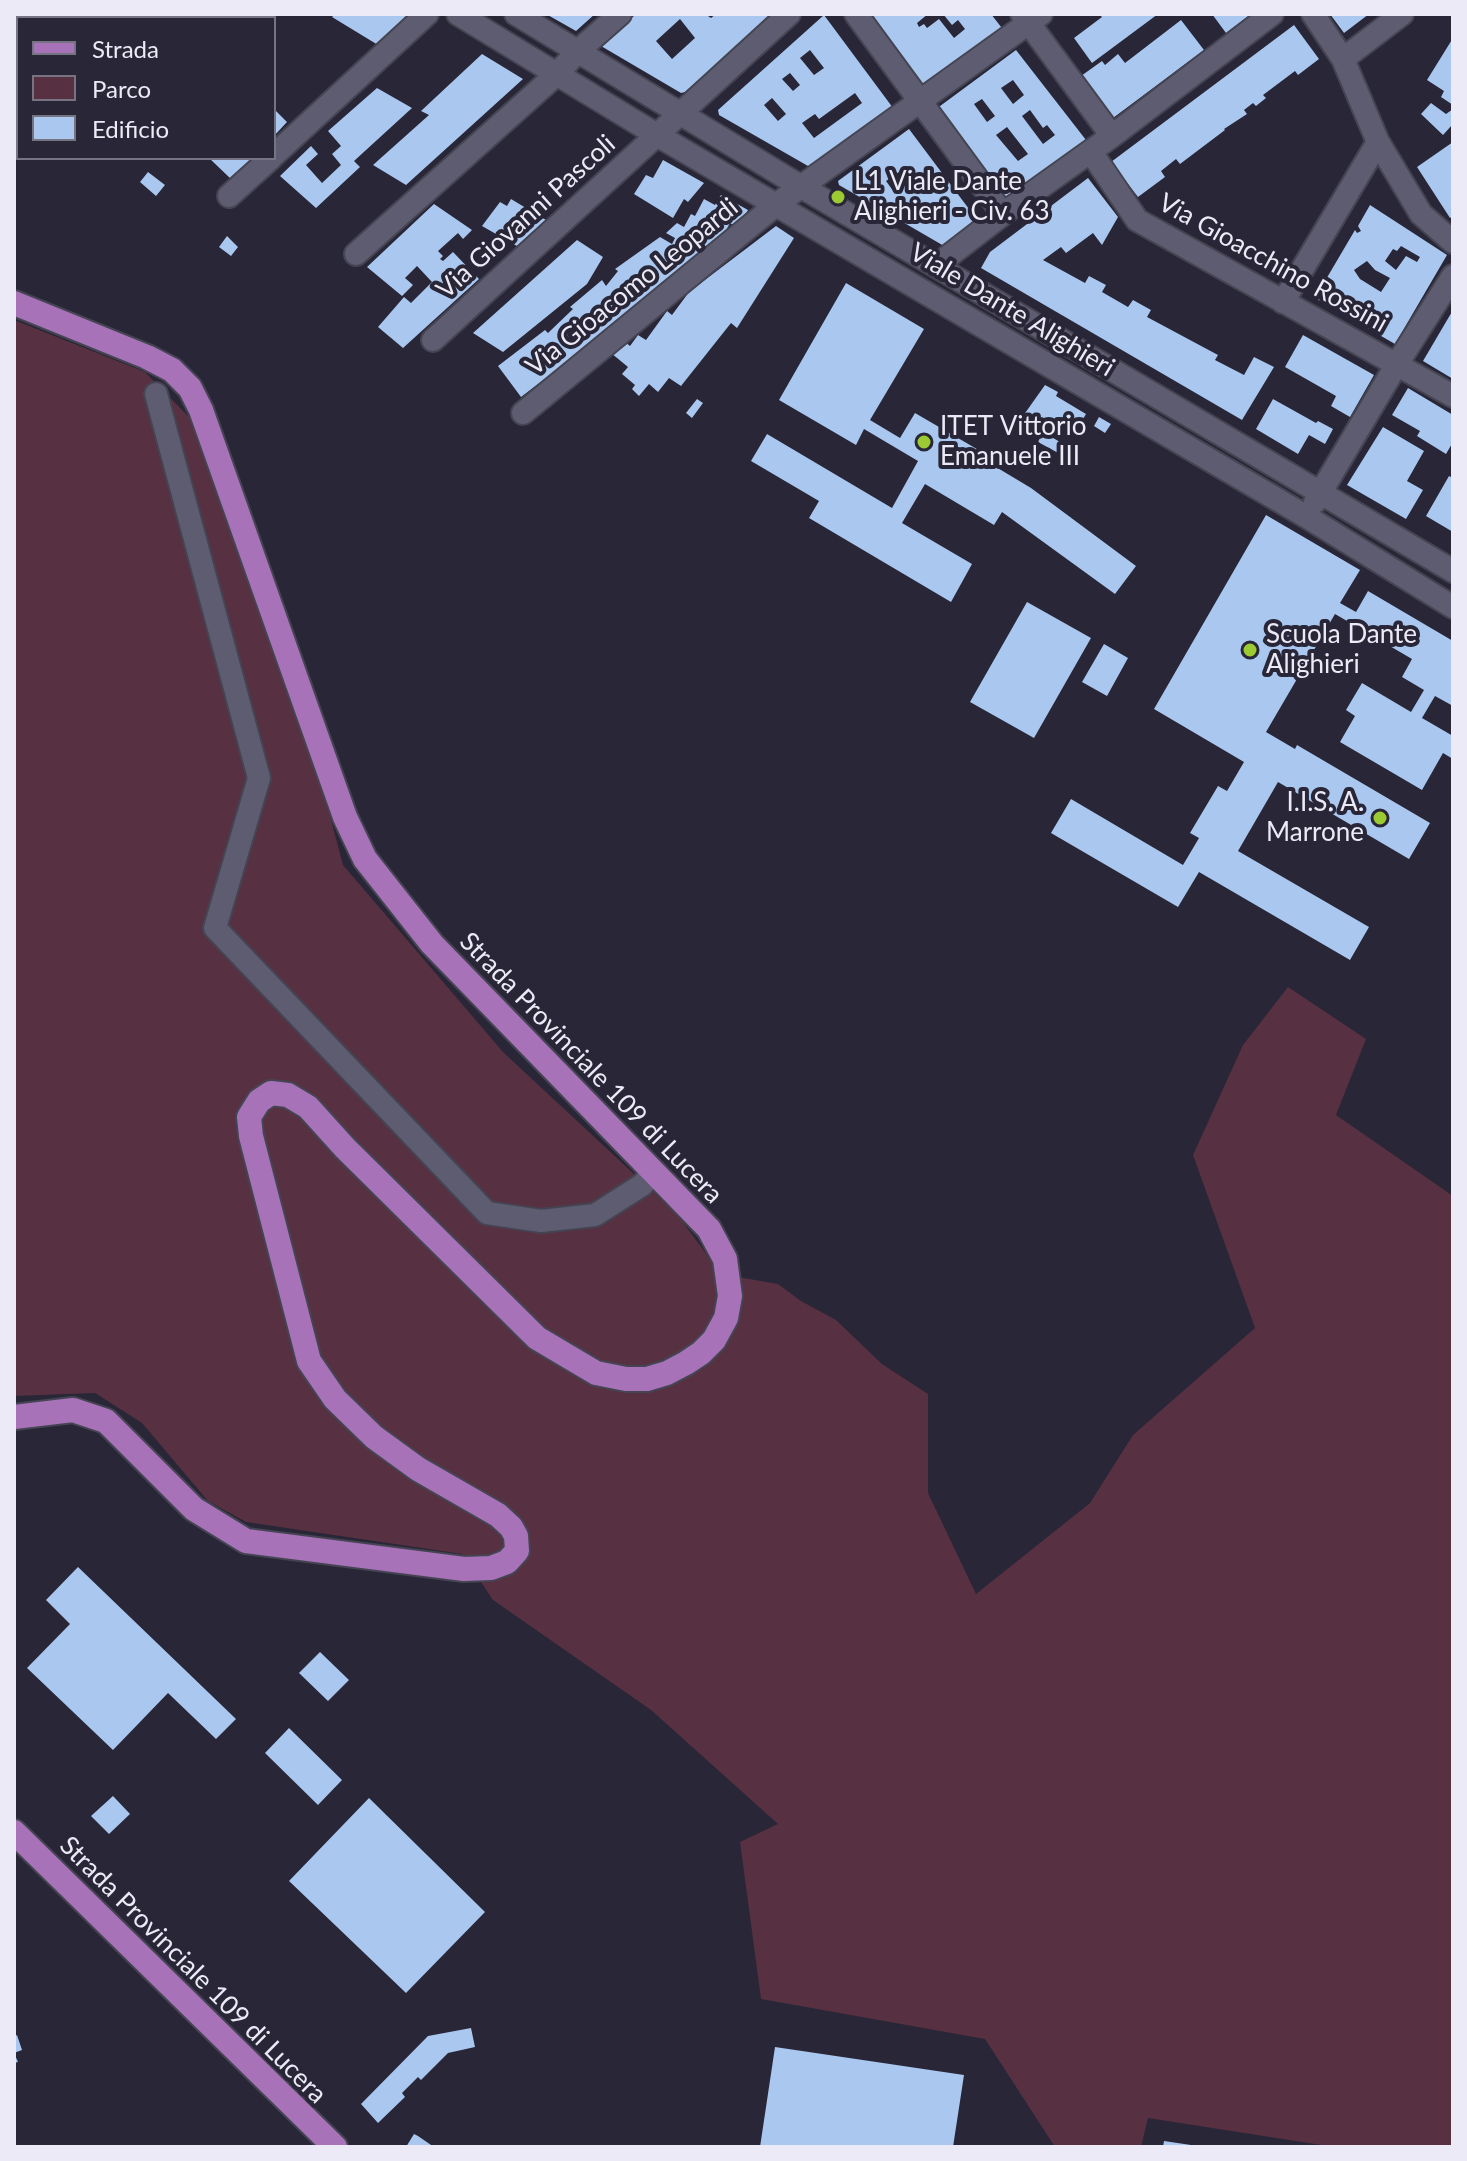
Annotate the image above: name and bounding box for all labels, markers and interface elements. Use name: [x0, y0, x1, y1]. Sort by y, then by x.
legend: [16, 16, 276, 160]
text: Strada: [92, 34, 159, 63]
text: Parco: [92, 74, 151, 103]
text: Edificio: [92, 114, 169, 143]
street label: Via Giovanni Pascoli: [430, 129, 622, 305]
place label: L1 Viale Dante Alighieri - Civ. 63: [854, 166, 1050, 228]
street label: Via Gioacchino Rossini: [1153, 187, 1393, 339]
marker: L1 Viale Dante Alighieri - Civ. 63: [829, 188, 847, 206]
street label: Via Gioacomo Leopardi: [520, 192, 744, 382]
street label: Viale Dante Alighieri: [904, 237, 1120, 383]
place label: ITET Vittorio Emanuele III: [940, 411, 1086, 472]
marker: ITET Vittorio Emanuele III: [915, 433, 933, 451]
place label: Scuola Dante Alighieri: [1266, 619, 1417, 680]
marker: Scuola Dante Alighieri: [1241, 641, 1259, 659]
place label: I.I.S. A. Marrone: [1266, 787, 1364, 848]
marker: I.I.S. A. Marrone: [1371, 809, 1389, 827]
street label: Strada Provinciale 109 di Lucera: [453, 926, 729, 1210]
street label: Strada Provinciale 109 di Lucera: [53, 1830, 333, 2110]

